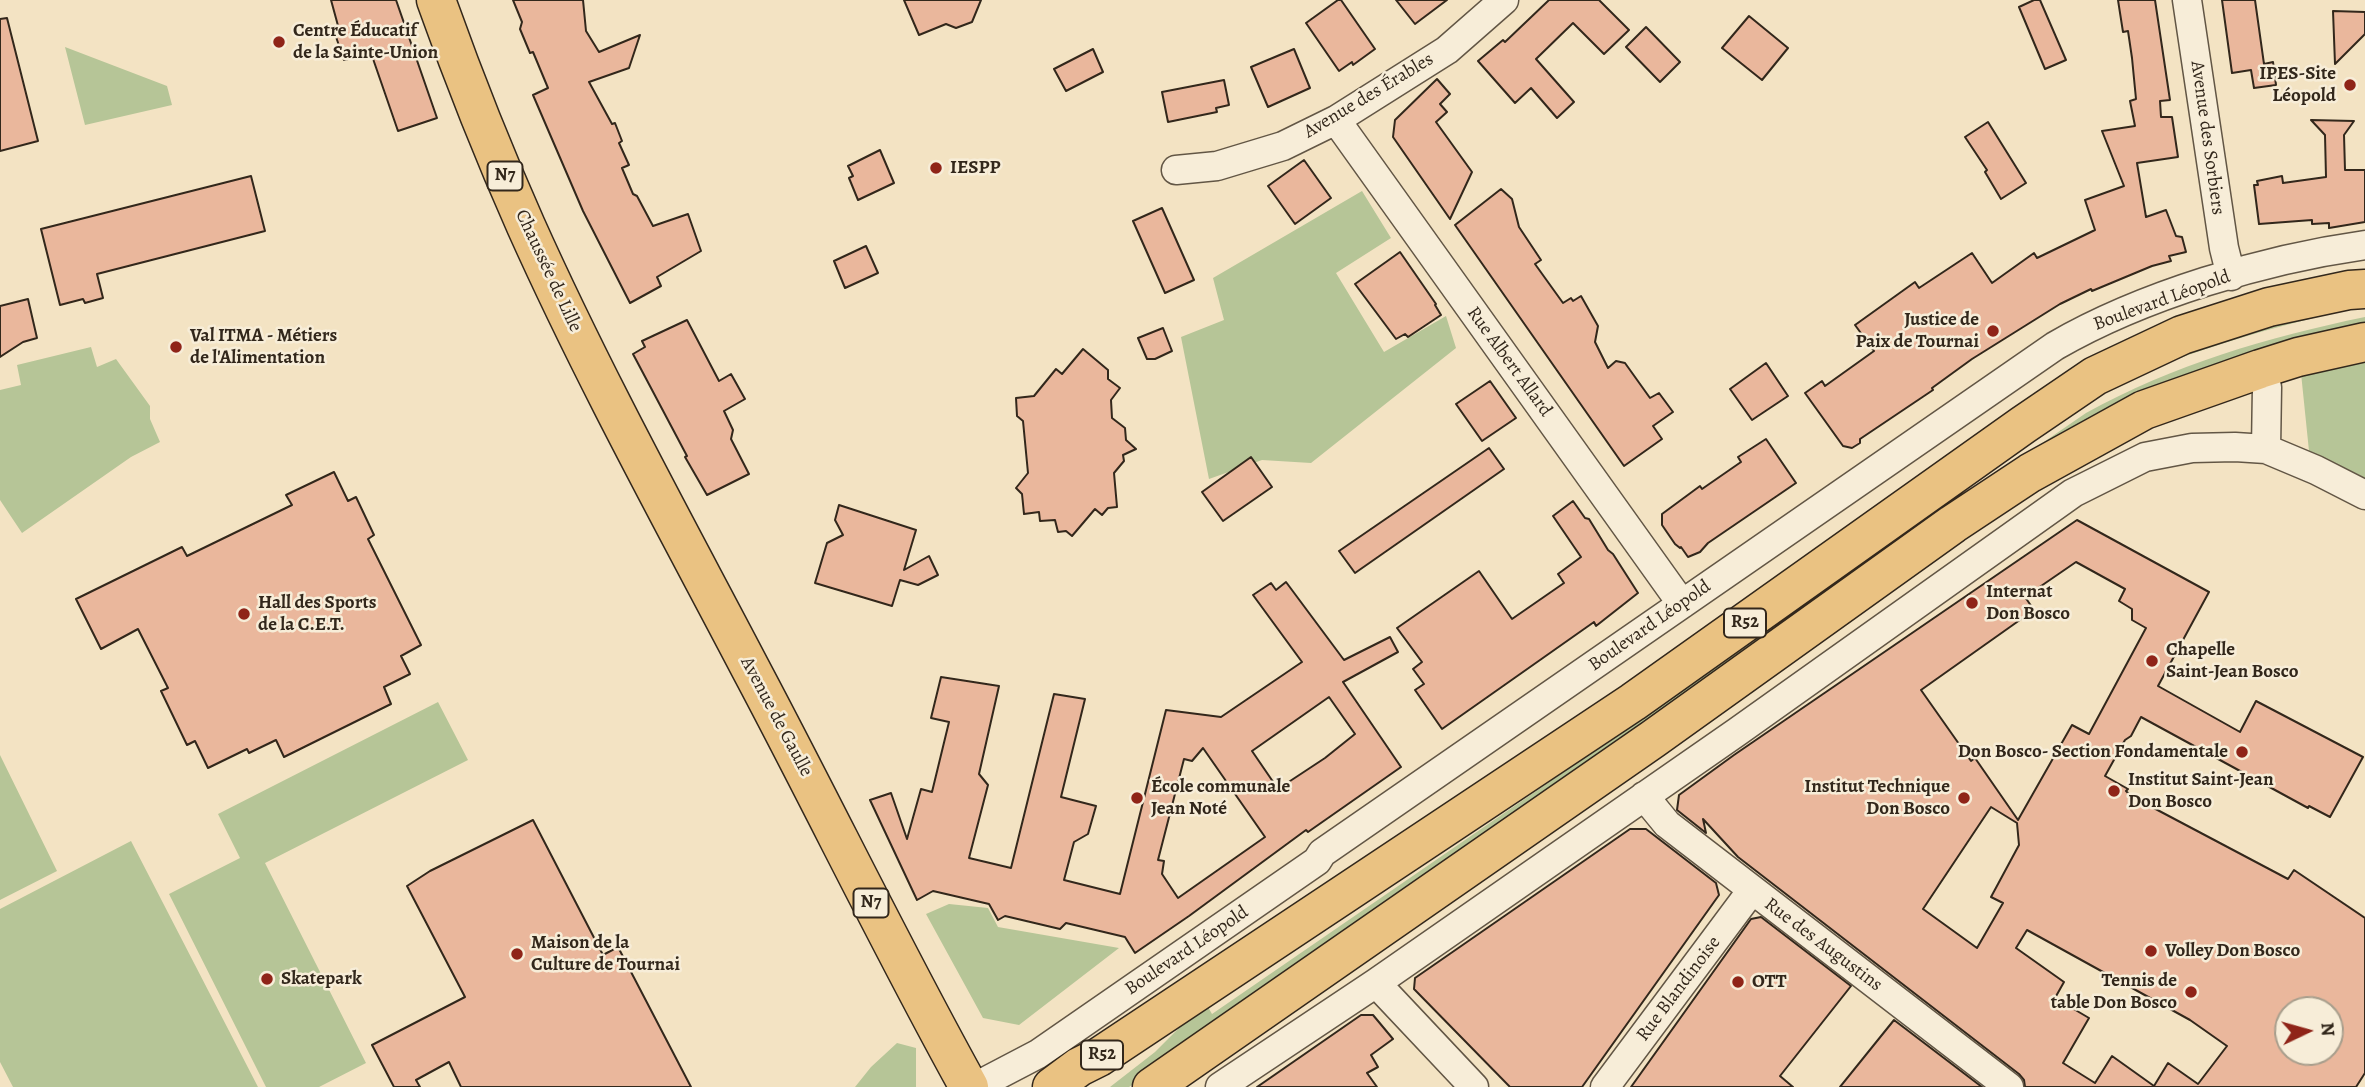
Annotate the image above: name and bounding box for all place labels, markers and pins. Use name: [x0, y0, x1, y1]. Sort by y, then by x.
place label: Centre Éducatif de la Sainte-Union: [293, 20, 438, 64]
marker: Centre Éducatif de la Sainte-Union: [271, 34, 287, 50]
place label: IPES-Site Léopold: [2259, 63, 2336, 107]
marker: IPES-Site Léopold: [2342, 77, 2358, 93]
place label: IESPP: [950, 157, 1000, 179]
marker: IESPP: [928, 160, 944, 176]
place label: Justice de Paix de Tournai: [1855, 309, 1979, 353]
marker: Justice de Paix de Tournai: [1985, 323, 2001, 339]
place label: Val ITMA - Métiers de l'Alimentation: [190, 325, 337, 369]
marker: Val ITMA - Métiers de l'Alimentation: [168, 339, 184, 355]
place label: Internat Don Bosco: [1986, 581, 2070, 625]
place label: Hall des Sports de la C.E.T.: [258, 592, 377, 636]
marker: Internat Don Bosco: [1964, 595, 1980, 611]
marker: Hall des Sports de la C.E.T.: [236, 606, 252, 622]
place label: Chapelle Saint-Jean Bosco: [2166, 639, 2299, 683]
marker: Chapelle Saint-Jean Bosco: [2144, 653, 2160, 669]
place label: Don Bosco- Section Fondamentale: [1958, 741, 2228, 763]
marker: Don Bosco- Section Fondamentale: [2234, 744, 2250, 760]
place label: Institut Saint-Jean Don Bosco: [2128, 769, 2274, 813]
place label: École communale Jean Noté: [1151, 776, 1290, 820]
place label: Institut Technique Don Bosco: [1804, 776, 1950, 820]
marker: Institut Saint-Jean Don Bosco: [2106, 783, 2122, 799]
marker: École communale Jean Noté: [1129, 790, 1145, 806]
marker: Institut Technique Don Bosco: [1956, 790, 1972, 806]
place label: Maison de la Culture de Tournai: [531, 932, 680, 976]
place label: Volley Don Bosco: [2165, 940, 2300, 962]
marker: Volley Don Bosco: [2143, 943, 2159, 959]
marker: Maison de la Culture de Tournai: [509, 946, 525, 962]
place label: Skatepark: [281, 968, 362, 990]
place label: Tennis de table Don Bosco: [2051, 970, 2177, 1014]
marker: Skatepark: [259, 971, 275, 987]
place label: OTT: [1752, 971, 1787, 993]
marker: OTT: [1730, 974, 1746, 990]
marker: Tennis de table Don Bosco: [2183, 984, 2199, 1000]

